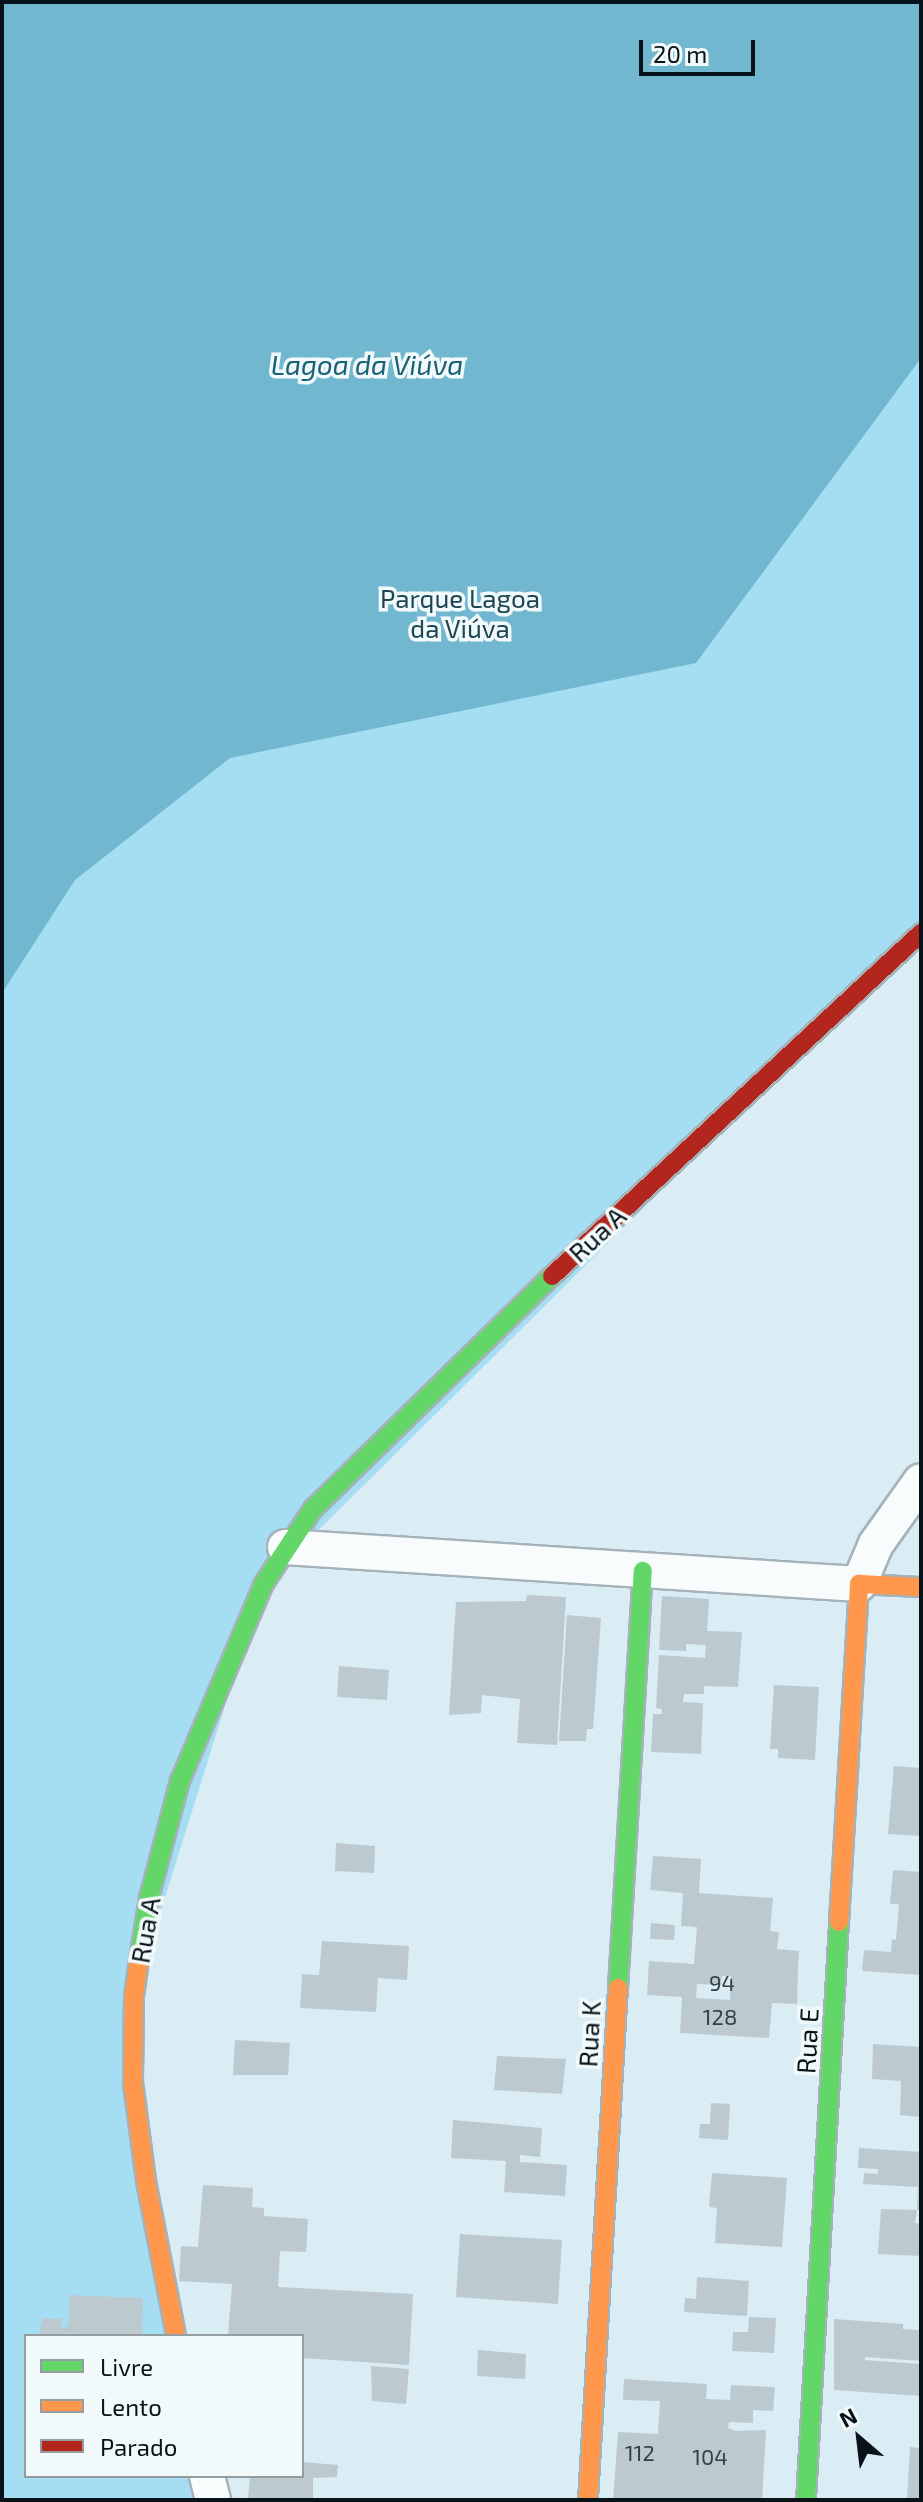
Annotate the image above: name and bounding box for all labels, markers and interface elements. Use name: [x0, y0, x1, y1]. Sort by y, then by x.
scale bar: [643, 24, 759, 74]
text: 20 m: [653, 39, 707, 68]
water label: Lagoa da Viúva: [270, 347, 464, 381]
park label: Parque Lagoa da Viúva: [380, 582, 540, 644]
street label: Rua A: [562, 1200, 632, 1268]
street label: Rua A: [124, 1894, 166, 1966]
house number: 94: [709, 1970, 735, 1996]
street label: Rua K: [572, 2000, 606, 2068]
house number: 128: [703, 2004, 737, 2030]
street label: Rua E: [790, 2007, 824, 2075]
legend: [24, 2334, 304, 2478]
text: Livre: [100, 2352, 153, 2381]
text: Lento: [100, 2392, 162, 2421]
north arrow: [819, 2398, 899, 2478]
text: N: [835, 2402, 861, 2432]
text: Parado: [100, 2432, 177, 2461]
house number: 112: [625, 2440, 655, 2466]
house number: 104: [692, 2444, 728, 2470]

